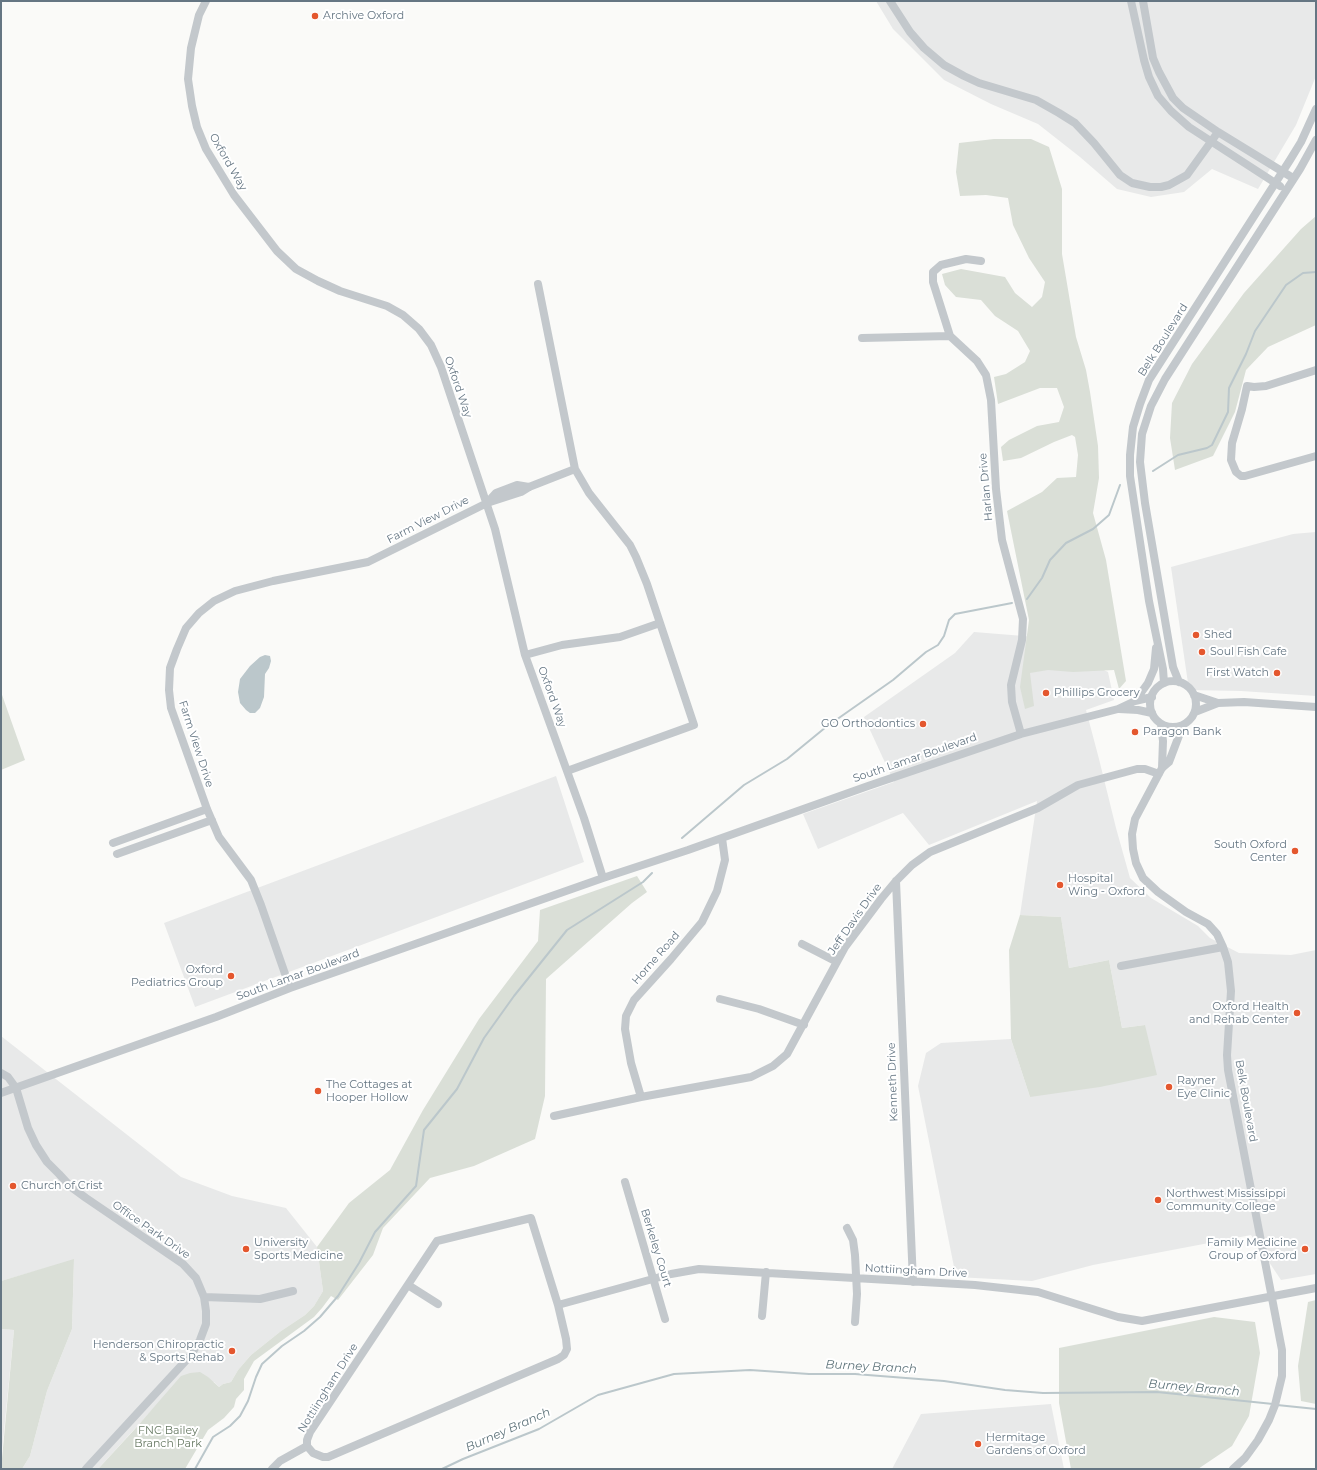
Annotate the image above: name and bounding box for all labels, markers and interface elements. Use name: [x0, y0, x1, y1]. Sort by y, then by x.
place label: Archive Oxford: [323, 9, 404, 23]
marker: Archive Oxford: [310, 11, 320, 21]
street label: Oxford Way: [206, 131, 250, 193]
street label: Belk Boulevard: [1135, 301, 1191, 379]
street label: Oxford Way: [441, 355, 475, 419]
street label: Harlan Drive: [976, 452, 996, 522]
street label: Farm View Drive: [385, 494, 471, 546]
place label: Shed: [1204, 628, 1232, 642]
marker: Shed: [1191, 630, 1201, 640]
place label: Soul Fish Cafe: [1210, 645, 1287, 659]
marker: Soul Fish Cafe: [1197, 647, 1207, 657]
street label: Oxford Way: [535, 665, 569, 729]
place label: First Watch: [1206, 666, 1269, 680]
marker: First Watch: [1272, 668, 1282, 678]
place label: Phillips Grocery: [1054, 686, 1140, 700]
marker: Phillips Grocery: [1041, 688, 1051, 698]
street label: Farm View Drive: [176, 699, 216, 789]
place label: GO Orthodontics: [821, 717, 915, 731]
marker: GO Orthodontics: [918, 719, 928, 729]
place label: Paragon Bank: [1143, 725, 1221, 739]
marker: Paragon Bank: [1130, 727, 1140, 737]
street label: South Lamar Boulevard: [851, 731, 979, 785]
place label: South Oxford Center: [1214, 838, 1287, 864]
marker: South Oxford Center: [1290, 846, 1300, 856]
place label: Hospital Wing - Oxford: [1068, 872, 1145, 898]
marker: Hospital Wing - Oxford: [1055, 880, 1065, 890]
street label: Jeff Davis Drive: [826, 881, 884, 957]
street label: Horne Road: [629, 929, 683, 987]
street label: South Lamar Boulevard: [235, 947, 361, 1003]
place label: Oxford Pediatrics Group: [131, 963, 223, 989]
marker: Oxford Pediatrics Group: [226, 971, 236, 981]
place label: Oxford Health and Rehab Center: [1189, 1000, 1289, 1026]
marker: Oxford Health and Rehab Center: [1292, 1008, 1302, 1018]
street label: Kenneth Drive: [885, 1042, 901, 1122]
street label: Belk Boulevard: [1232, 1059, 1260, 1143]
place label: Rayner Eye Clinic: [1177, 1074, 1230, 1100]
place label: The Cottages at Hooper Hollow: [326, 1078, 412, 1104]
marker: Rayner Eye Clinic: [1164, 1082, 1174, 1092]
marker: The Cottages at Hooper Hollow: [313, 1086, 323, 1096]
place label: Church of Crist: [21, 1179, 103, 1193]
marker: Church of Crist: [8, 1181, 18, 1191]
place label: Northwest Mississippi Community College: [1166, 1187, 1286, 1213]
marker: Northwest Mississippi Community College: [1153, 1195, 1163, 1205]
street label: Office Park Drive: [109, 1198, 193, 1262]
street label: Berkeley Court: [638, 1207, 674, 1289]
place label: University Sports Medicine: [254, 1236, 343, 1262]
place label: Family Medicine Group of Oxford: [1207, 1236, 1297, 1262]
marker: University Sports Medicine: [241, 1244, 251, 1254]
marker: Family Medicine Group of Oxford: [1300, 1244, 1310, 1254]
street label: Nottiingham Drive: [864, 1262, 968, 1280]
place label: Henderson Chiropractic & Sports Rehab: [93, 1338, 224, 1364]
street label: Nottiingham Drive: [295, 1341, 361, 1435]
marker: Henderson Chiropractic & Sports Rehab: [227, 1346, 237, 1356]
water label: Burney Branch: [825, 1357, 917, 1377]
water label: Burney Branch: [1148, 1377, 1240, 1399]
water label: Burney Branch: [463, 1405, 553, 1455]
park label: FNC Bailey Branch Park: [134, 1424, 202, 1450]
place label: Hermitage Gardens of Oxford: [986, 1431, 1086, 1457]
marker: Hermitage Gardens of Oxford: [973, 1439, 983, 1449]

